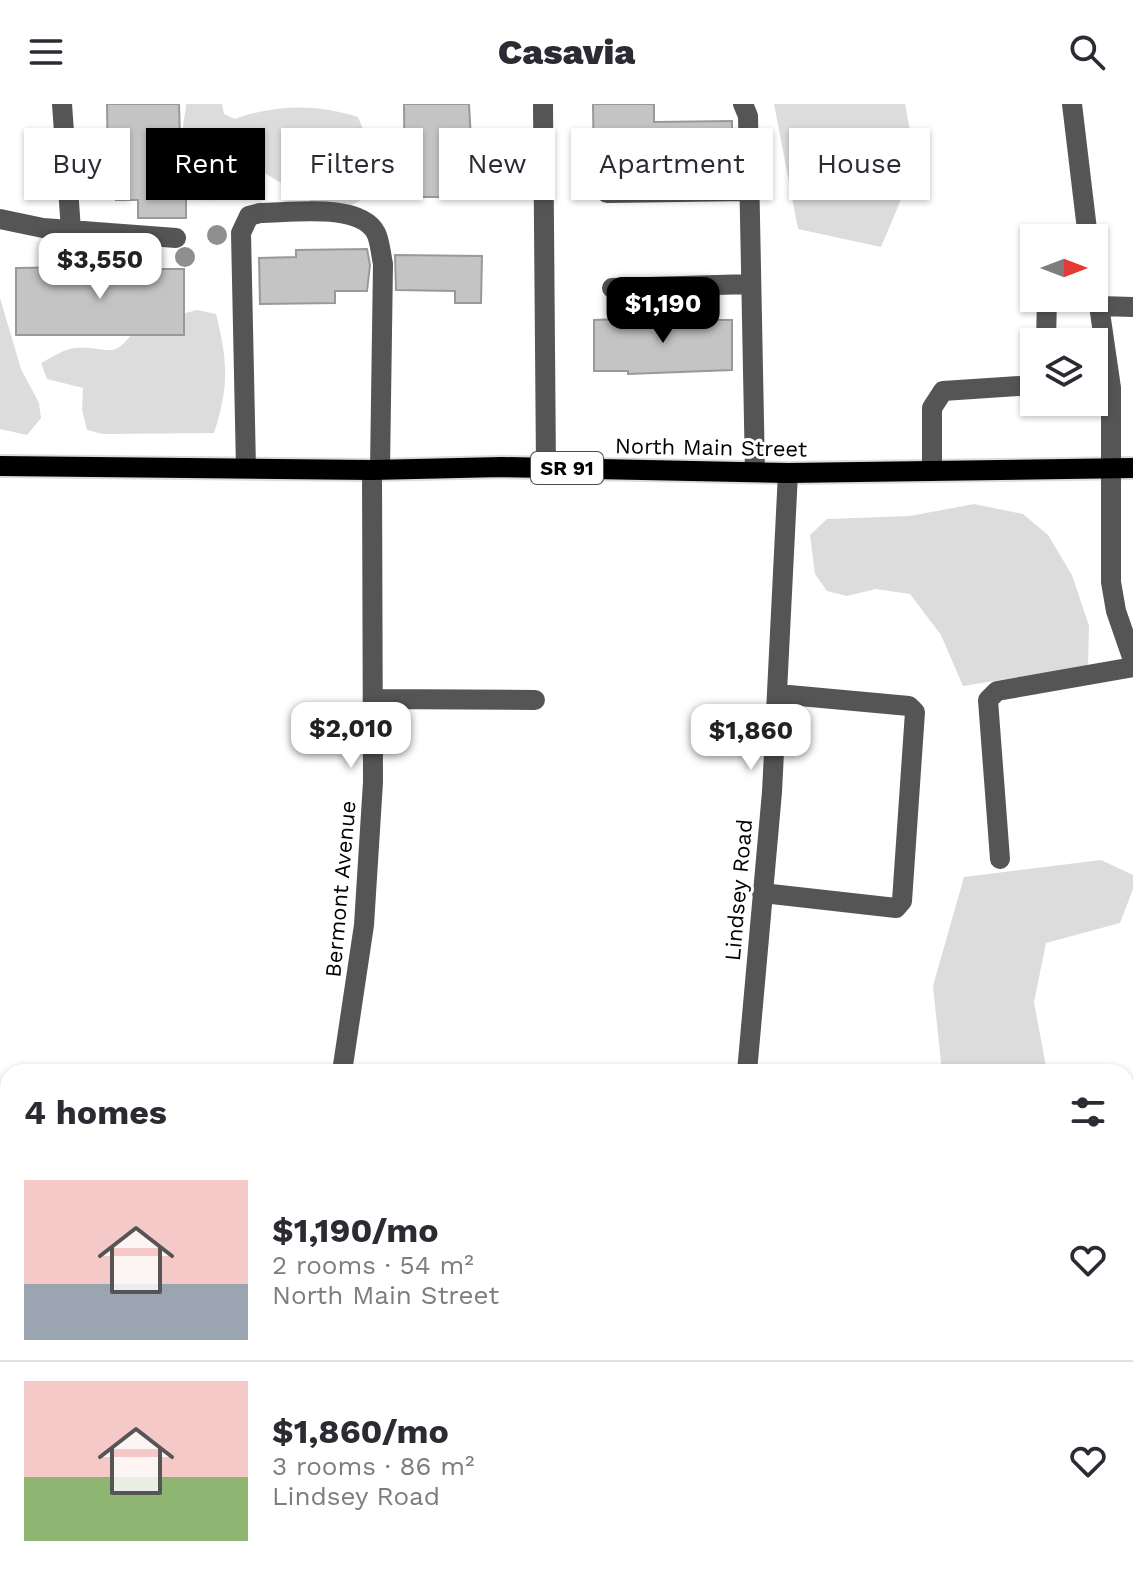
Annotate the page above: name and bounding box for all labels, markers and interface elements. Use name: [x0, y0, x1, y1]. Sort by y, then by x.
icon: menu: [24, 30, 68, 74]
icon: search: [1065, 30, 1109, 74]
text: Casavia: [498, 31, 635, 73]
chip: Buy: [24, 128, 130, 200]
chip: Rent: [146, 128, 265, 200]
chip: Filters: [281, 128, 423, 200]
chip: New: [439, 128, 555, 200]
chip: Apartment: [571, 128, 773, 200]
chip: House: [789, 128, 930, 200]
north arrow: [1020, 224, 1108, 312]
map controls: [1020, 224, 1108, 416]
pin: $3,550: [35, 233, 165, 301]
text: $3,550: [57, 244, 143, 274]
pin: $1,190: [598, 277, 728, 345]
text: $1,190: [625, 288, 701, 318]
button: layers: [1020, 328, 1108, 416]
street label: North Main Street: [615, 433, 807, 462]
road number: SR 91: [531, 452, 603, 484]
pin: $2,010: [286, 702, 416, 770]
pin: $1,860: [686, 704, 816, 772]
text: $2,010: [309, 713, 393, 743]
text: $1,860: [709, 715, 793, 745]
street label: Bermont Avenue: [320, 800, 361, 978]
street label: Lindsey Road: [720, 818, 757, 962]
icon: filters: [1066, 1090, 1110, 1134]
text: 4 homes: [24, 1092, 167, 1132]
text: $1,190/mo: [272, 1210, 439, 1250]
icon: home: [88, 1212, 184, 1308]
icon: heart: [1066, 1238, 1110, 1282]
text: 2 rooms · 54 m²: [272, 1250, 474, 1280]
text: North Main Street: [272, 1280, 499, 1310]
text: $1,860/mo: [272, 1411, 449, 1451]
icon: home: [88, 1413, 184, 1509]
icon: heart: [1066, 1439, 1110, 1483]
text: 3 rooms · 86 m²: [272, 1451, 474, 1481]
text: Lindsey Road: [272, 1481, 440, 1511]

